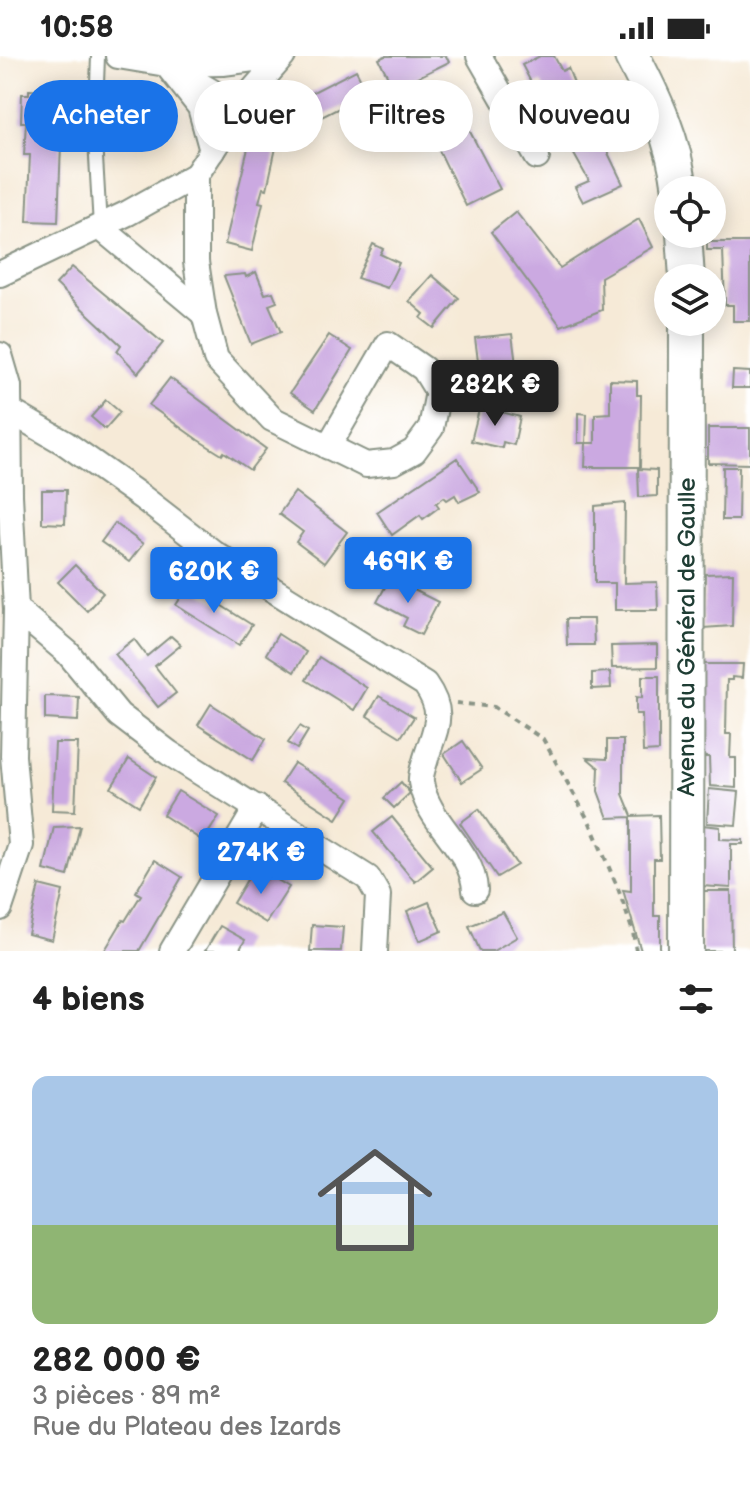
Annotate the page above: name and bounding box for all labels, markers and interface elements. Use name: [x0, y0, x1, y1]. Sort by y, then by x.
text: 10:58: [40, 10, 114, 46]
chip: Acheter: [24, 80, 178, 152]
chip: Louer: [194, 80, 323, 152]
chip: Filtres: [339, 80, 473, 152]
chip: Nouveau: [489, 80, 659, 152]
map controls: [654, 176, 726, 336]
button: locate: [654, 176, 726, 248]
button: layers: [654, 264, 726, 336]
pin: 282K €: [430, 360, 560, 428]
text: 282K €: [449, 370, 541, 401]
street label: Avenue du Général de Gaulle: [672, 477, 701, 797]
pin: 469K €: [343, 537, 473, 605]
pin: 620K €: [149, 547, 279, 615]
text: 469K €: [363, 547, 453, 578]
text: 620K €: [168, 557, 260, 588]
pin: 274K €: [196, 828, 326, 896]
text: 274K €: [217, 838, 305, 869]
icon: filters: [674, 977, 718, 1021]
text: 4 biens: [32, 979, 145, 1020]
icon: home: [303, 1128, 447, 1272]
text: 282 000 €: [32, 1340, 201, 1381]
text: 3 pièces · 89 m²: [32, 1381, 221, 1412]
text: Rue du Plateau des Izards: [32, 1412, 341, 1443]

